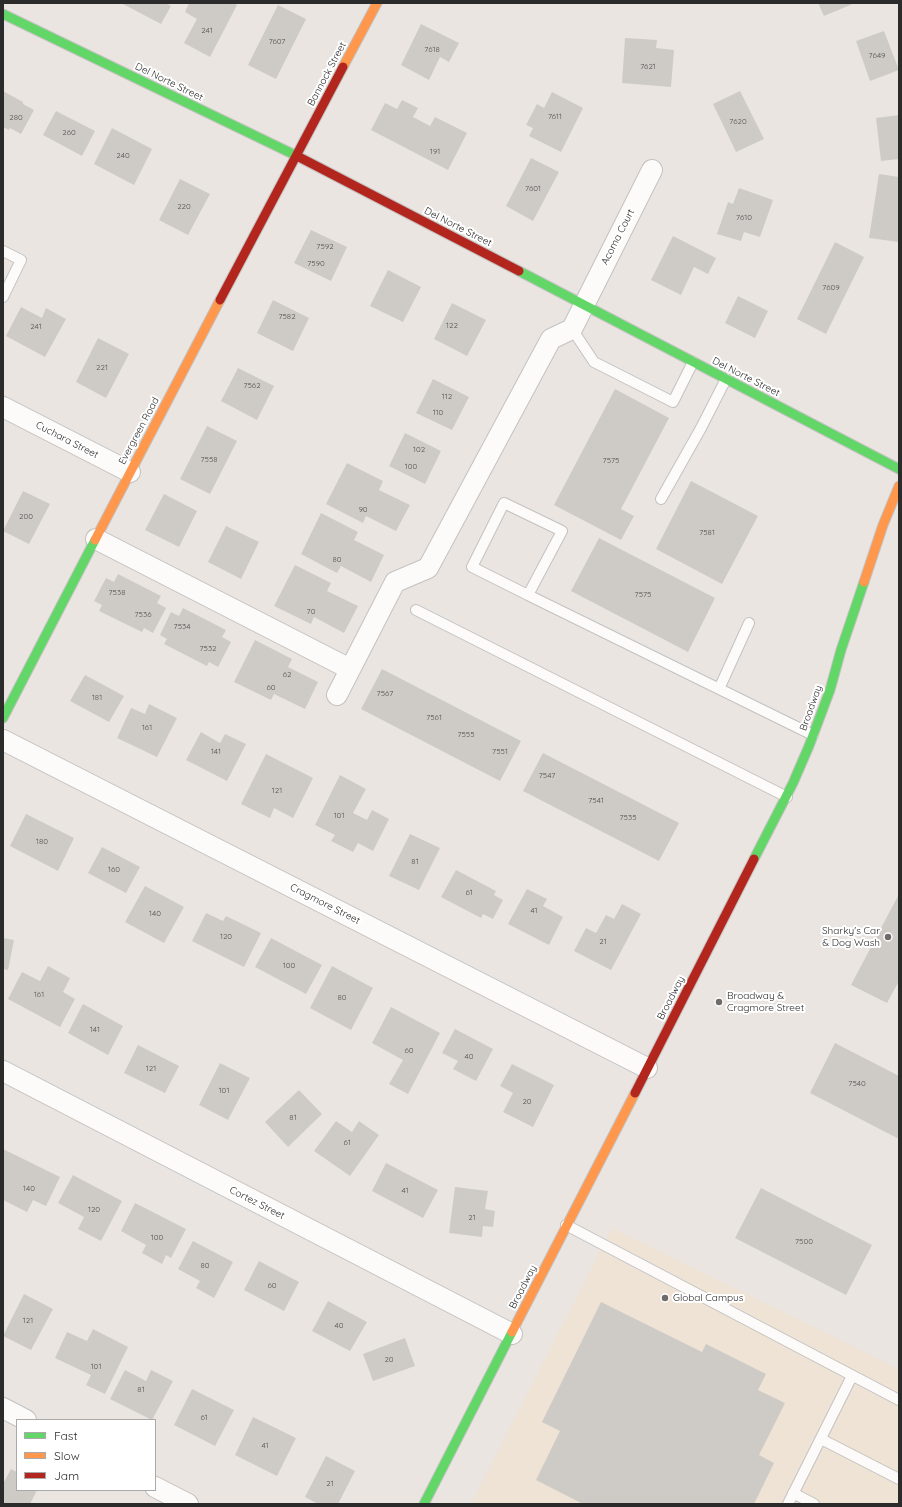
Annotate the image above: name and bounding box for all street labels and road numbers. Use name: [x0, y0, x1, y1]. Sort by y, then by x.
street label: Bannock Street: [305, 40, 349, 108]
street label: Del Norte Street: [133, 60, 205, 104]
street label: Del Norte Street: [422, 205, 494, 249]
street label: Acoma Court: [599, 207, 637, 267]
street label: Del Norte Street: [710, 355, 782, 399]
street label: Evergreen Road: [116, 395, 162, 467]
street label: Cuchara Street: [34, 419, 100, 461]
street label: Broadway: [797, 684, 825, 732]
street label: Cragmore Street: [288, 881, 362, 927]
street label: Broadway: [655, 974, 687, 1022]
street label: Cortez Street: [227, 1184, 287, 1222]
street label: Broadway: [507, 1263, 539, 1311]

